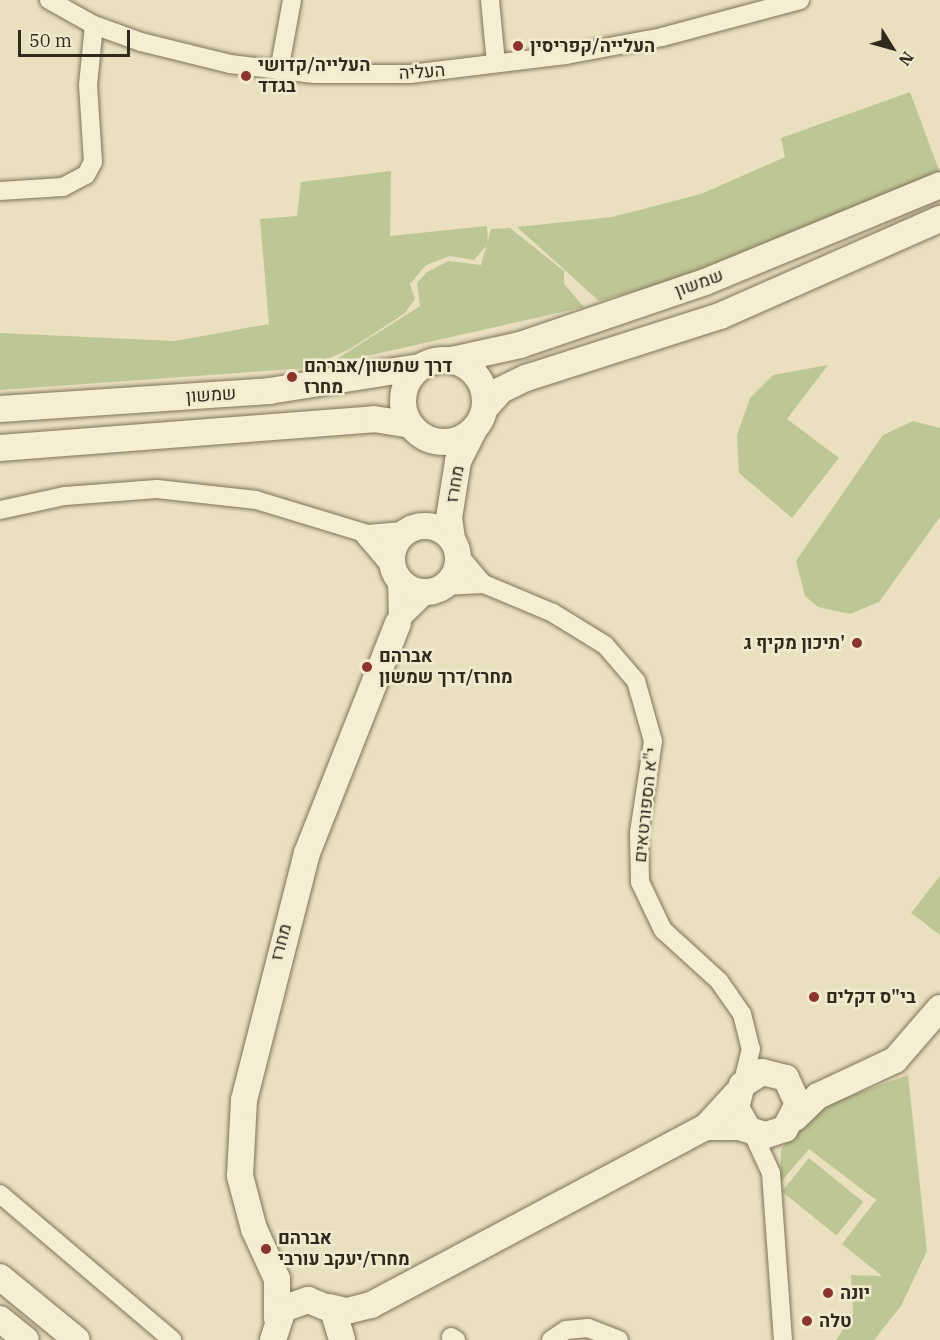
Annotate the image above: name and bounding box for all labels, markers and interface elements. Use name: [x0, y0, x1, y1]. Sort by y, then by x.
scale bar: [21, 18, 134, 56]
north arrow: [862, 18, 922, 78]
text: 50 m: [29, 29, 72, 52]
place label: העלייה/קפריסין: [530, 35, 655, 57]
marker: העלייה/קפריסין: [511, 39, 525, 53]
text: N: [895, 48, 918, 70]
place label: העלייה/קדושי בגדד: [258, 55, 370, 98]
street label: העליה: [398, 60, 446, 84]
marker: העלייה/קדושי בגדד: [239, 69, 253, 83]
street label: שמשון: [672, 264, 726, 302]
place label: דרך שמשון/אברהם מחרז: [304, 356, 452, 398]
marker: דרך שמשון/אברהם מחרז: [285, 370, 299, 384]
street label: שמשון: [185, 382, 237, 408]
street label: מחרז: [441, 464, 469, 504]
place label: תיכון מקיף ג': [744, 632, 845, 654]
marker: תיכון מקיף ג': [850, 636, 864, 650]
place label: אברהם מחרז/דרך שמשון: [379, 646, 513, 688]
marker: אברהם מחרז/דרך שמשון: [360, 660, 374, 674]
street label: י"א הספורטאים: [629, 746, 663, 864]
street label: מחרז: [266, 921, 296, 963]
place label: בי"ס דקלים: [826, 986, 916, 1008]
marker: בי"ס דקלים: [807, 990, 821, 1004]
place label: אברהם מחרז/יעקב עורבי: [278, 1228, 410, 1270]
marker: אברהם מחרז/יעקב עורבי: [259, 1242, 273, 1256]
place label: יונה: [840, 1282, 870, 1304]
marker: יונה: [821, 1286, 835, 1300]
place label: טלה: [819, 1310, 851, 1332]
marker: טלה: [800, 1314, 814, 1328]

